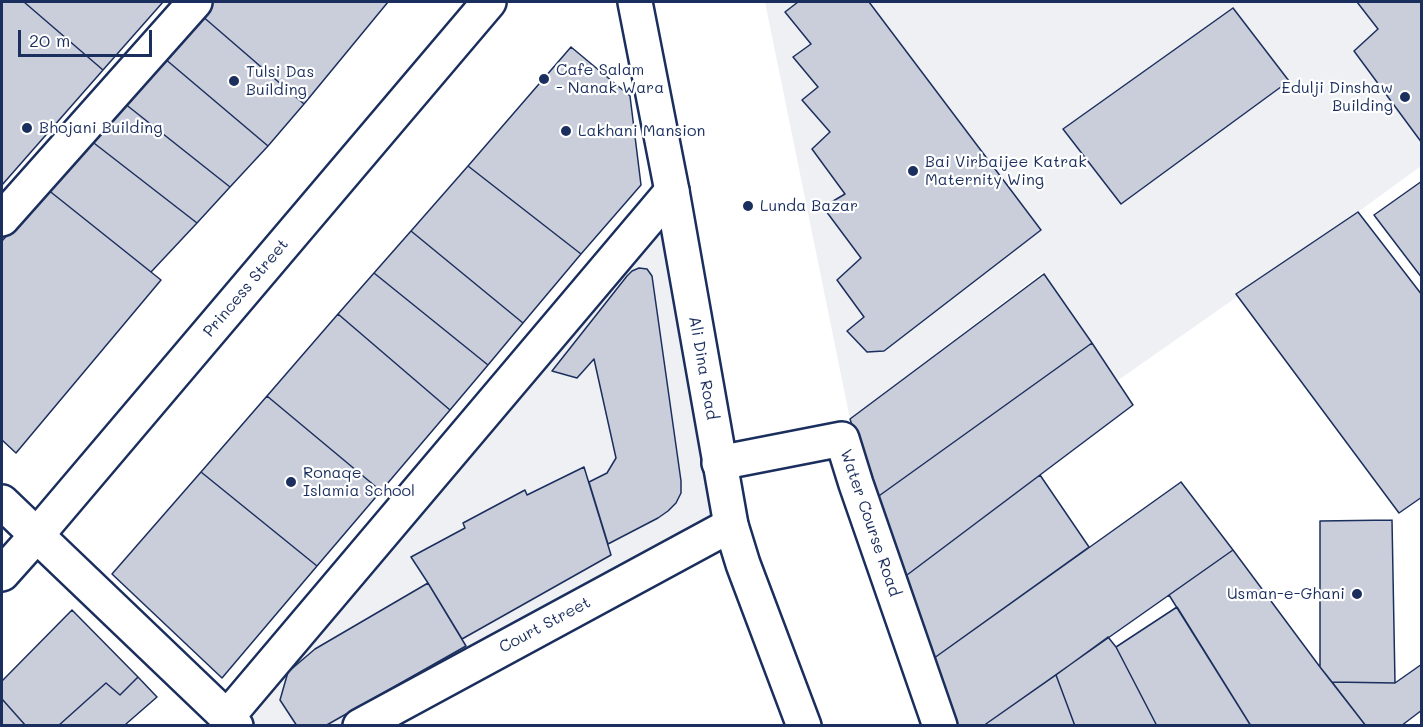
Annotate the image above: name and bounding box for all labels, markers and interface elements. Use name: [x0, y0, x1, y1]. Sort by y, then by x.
scale bar: [21, 18, 154, 56]
text: 20 m: [29, 28, 70, 52]
place label: Cafe Salam - Nanak Wara: [556, 60, 664, 98]
place label: Tulsi Das Building: [246, 62, 314, 100]
marker: Cafe Salam - Nanak Wara: [537, 72, 551, 86]
marker: Tulsi Das Building: [227, 74, 241, 88]
place label: Edulji Dinshaw Building: [1282, 78, 1393, 116]
marker: Edulji Dinshaw Building: [1398, 90, 1412, 104]
place label: Bhojani Building: [39, 118, 162, 138]
marker: Bhojani Building: [20, 121, 34, 135]
place label: Lakhani Mansion: [578, 121, 705, 141]
marker: Lakhani Mansion: [559, 124, 573, 138]
place label: Bai Virbaijee Katrak Maternity Wing: [925, 152, 1087, 190]
marker: Bai Virbaijee Katrak Maternity Wing: [906, 164, 920, 178]
place label: Lunda Bazar: [760, 196, 858, 216]
marker: Lunda Bazar: [741, 199, 755, 213]
street label: Princess Street: [199, 235, 293, 341]
street label: Ali Dina Road: [684, 315, 722, 421]
street label: Water Course Road: [836, 447, 904, 599]
place label: Ronaqe Islamia School: [303, 463, 415, 501]
marker: Ronaqe Islamia School: [284, 475, 298, 489]
place label: Usman-e-Ghani: [1227, 584, 1345, 604]
marker: Usman-e-Ghani: [1350, 587, 1364, 601]
street label: Court Street: [496, 593, 594, 657]

